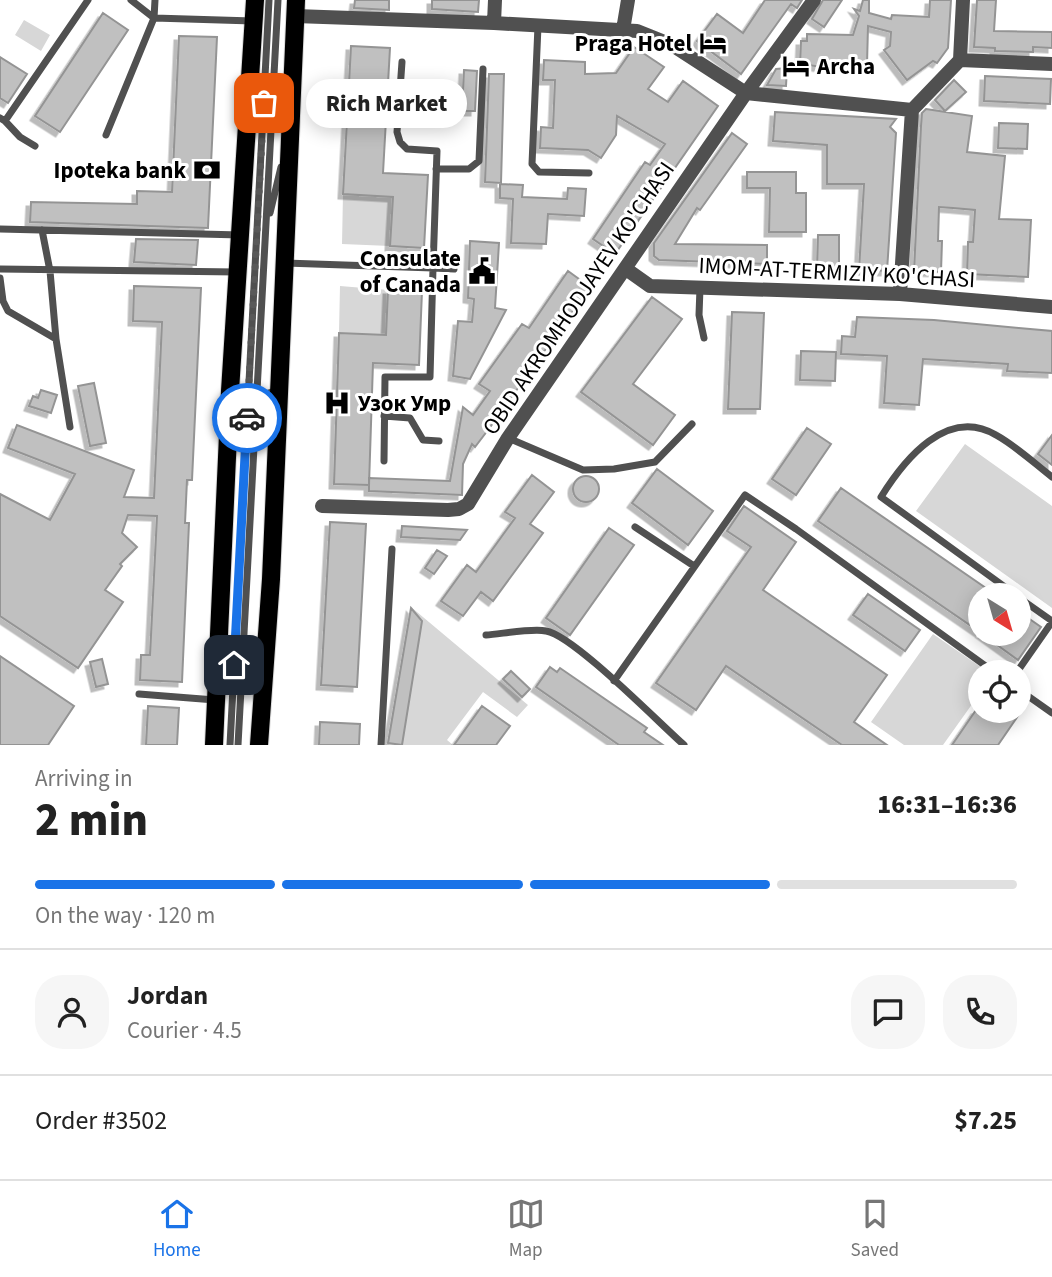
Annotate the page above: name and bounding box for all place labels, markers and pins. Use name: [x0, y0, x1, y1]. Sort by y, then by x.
place label: Praga Hotel: [575, 27, 692, 60]
hotel icon: Praga Hotel: [698, 28, 728, 58]
place label: Archa: [816, 50, 875, 83]
hotel icon: Archa: [781, 51, 811, 81]
pin: [234, 73, 294, 133]
callout: Rich Market: [306, 78, 467, 128]
place label: Ipoteka bank: [54, 154, 186, 187]
bank icon: Ipoteka bank: [192, 155, 222, 185]
place label: Consulate of Canada: [360, 242, 461, 301]
public building icon: Consulate of Canada: [467, 256, 497, 286]
place label: Узок Умр: [358, 387, 451, 420]
hospital icon: Узок Умр: [322, 388, 352, 418]
pin: [204, 635, 264, 695]

